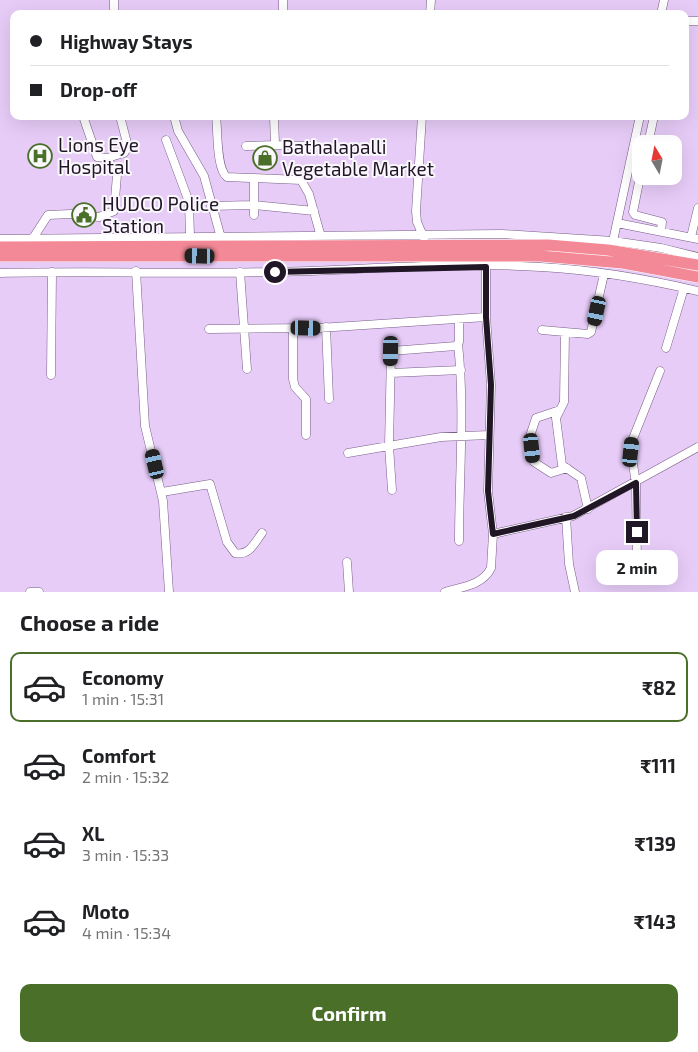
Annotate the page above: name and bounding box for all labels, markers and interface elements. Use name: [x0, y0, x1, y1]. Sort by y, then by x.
text: Highway Stays: [60, 30, 192, 53]
text: Drop-off: [60, 78, 137, 101]
place label: Lions Eye Hospital: [58, 133, 139, 178]
place label: Bathalapalli Vegetable Market: [282, 135, 434, 180]
north arrow: [632, 135, 682, 185]
map controls: [632, 135, 682, 185]
hospital icon: Lions Eye Hospital: [27, 143, 53, 169]
shop icon: Bathalapalli Vegetable Market: [252, 145, 278, 171]
place label: HUDCO Police Station: [102, 192, 219, 237]
public building icon: HUDCO Police Station: [71, 202, 97, 228]
car: [184, 248, 215, 264]
route start: [264, 261, 286, 283]
car: [586, 295, 607, 327]
car: [290, 320, 321, 336]
car: [383, 336, 398, 366]
car: [522, 432, 541, 464]
car: [621, 436, 640, 468]
car: [144, 448, 165, 480]
route end: [626, 521, 648, 543]
callout: 2 min: [596, 550, 678, 584]
text: 2 min: [617, 558, 657, 577]
text: Choose a ride: [20, 609, 159, 635]
icon: car: [22, 665, 67, 710]
text: Economy: [82, 666, 164, 689]
text: ₹82: [642, 676, 676, 699]
text: 1 min · 15:31: [82, 689, 164, 708]
icon: car: [22, 743, 67, 788]
text: Comfort: [82, 744, 156, 767]
text: ₹111: [640, 754, 676, 777]
text: 2 min · 15:32: [82, 767, 169, 786]
icon: car: [22, 821, 67, 866]
text: XL: [82, 822, 104, 845]
text: ₹139: [635, 832, 676, 855]
text: 3 min · 15:33: [82, 845, 169, 864]
icon: car: [22, 899, 67, 944]
text: Moto: [82, 900, 130, 923]
text: ₹143: [634, 910, 676, 933]
text: 4 min · 15:34: [82, 923, 171, 942]
button: Confirm: [20, 984, 678, 1042]

